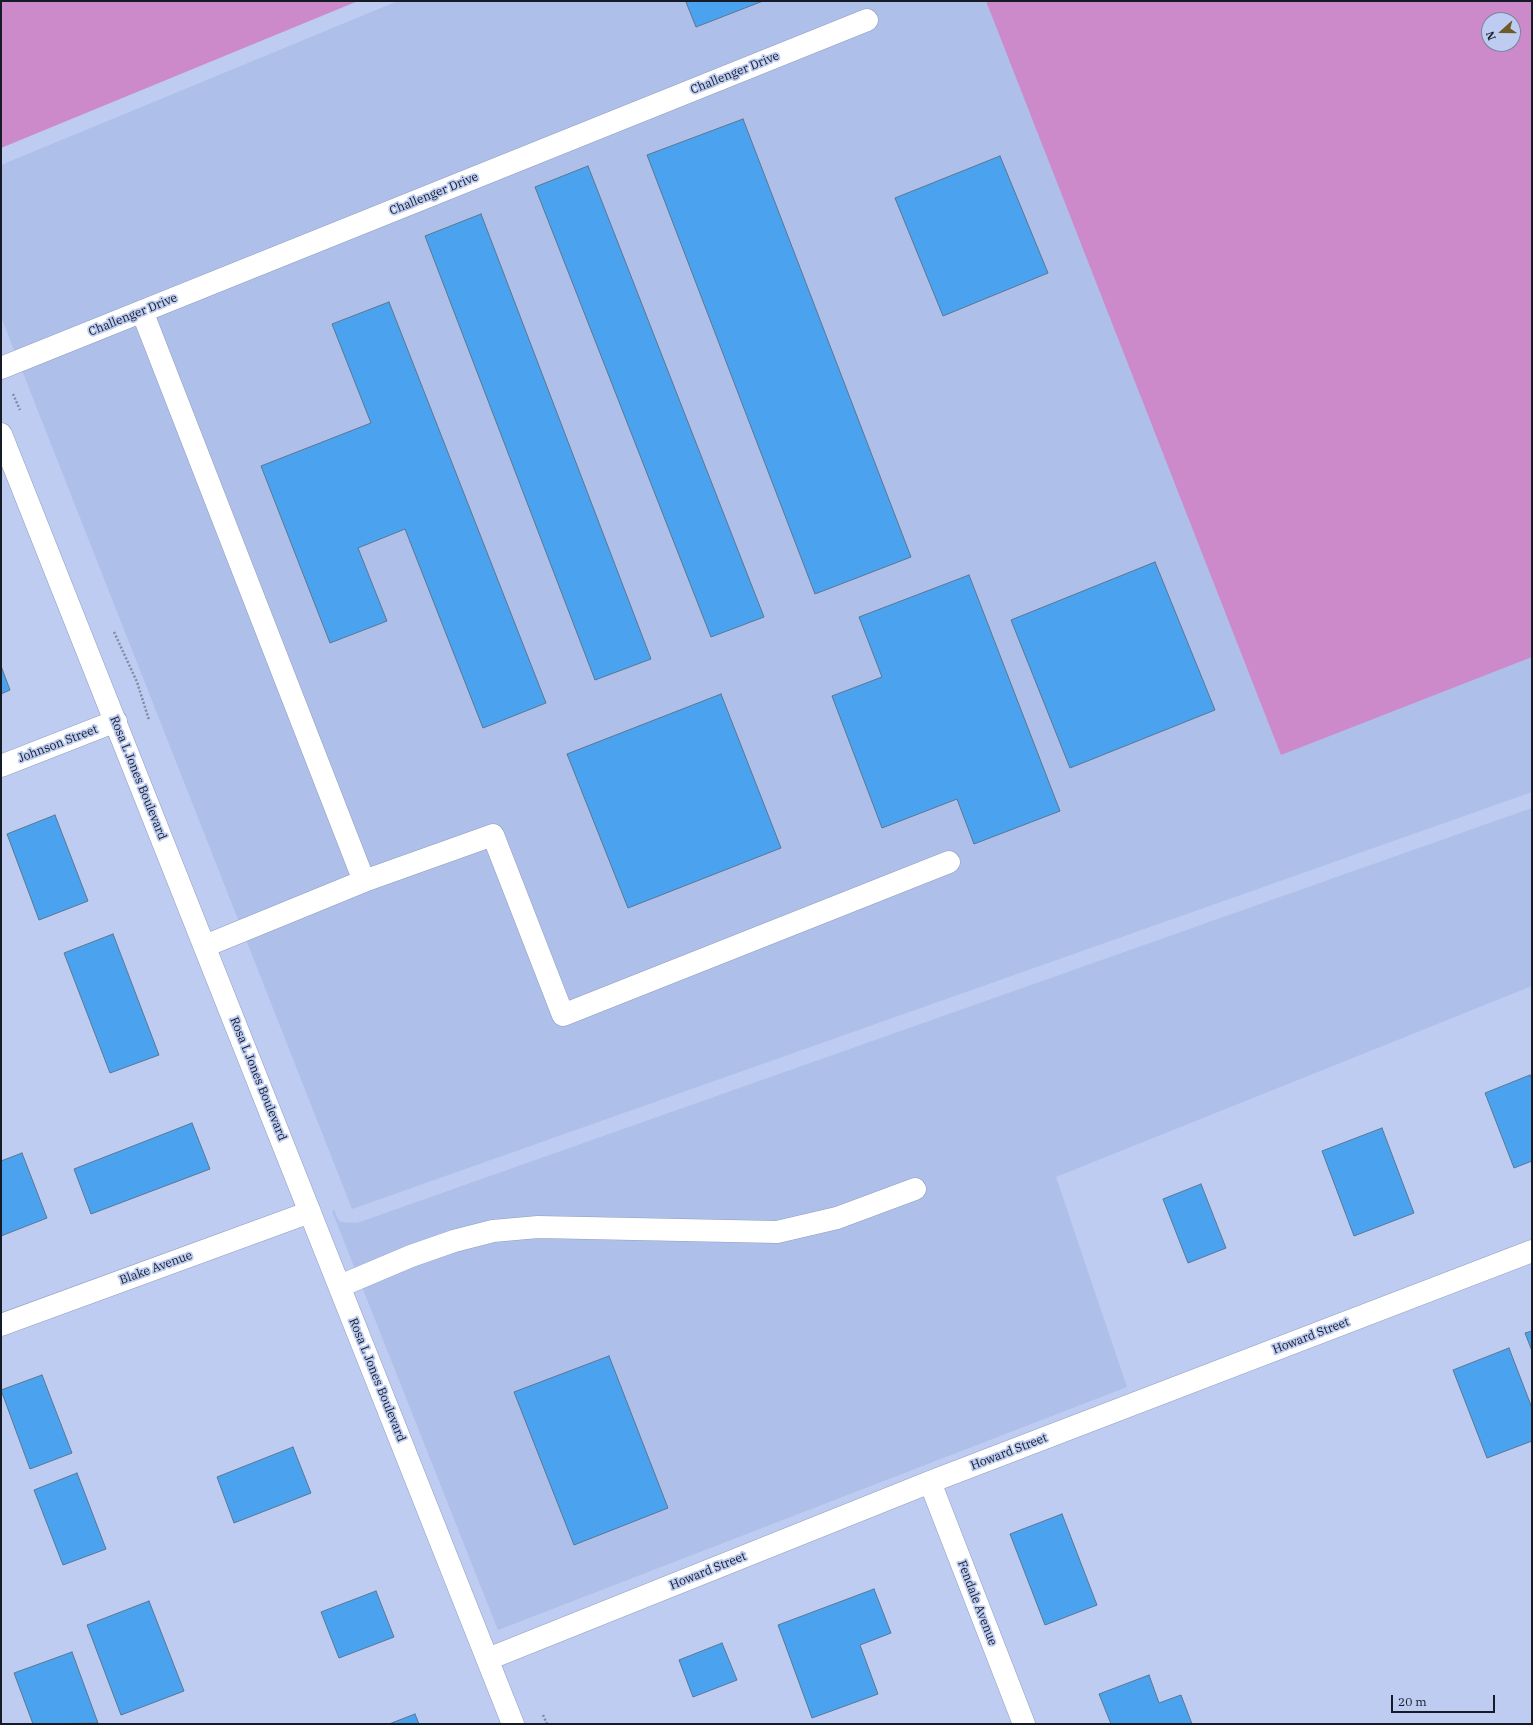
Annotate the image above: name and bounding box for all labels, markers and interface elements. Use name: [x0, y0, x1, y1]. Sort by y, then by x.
north arrow: [1481, 12, 1521, 52]
text: N: [1483, 29, 1499, 43]
street label: Challenger Drive: [689, 49, 781, 97]
street label: Challenger Drive: [388, 170, 480, 218]
street label: Challenger Drive: [87, 291, 179, 339]
street label: Rosa L Jones Boulevard: [107, 714, 169, 842]
street label: Johnson Street: [16, 722, 100, 766]
street label: Rosa L Jones Boulevard: [227, 1015, 289, 1143]
street label: Blake Avenue: [118, 1248, 194, 1288]
street label: Howard Street: [1271, 1315, 1351, 1357]
street label: Rosa L Jones Boulevard: [346, 1316, 408, 1444]
street label: Howard Street: [969, 1431, 1049, 1473]
street label: Howard Street: [668, 1549, 748, 1593]
street label: Fendale Avenue: [954, 1558, 1000, 1648]
scale bar: [1393, 1687, 1497, 1713]
text: 20 m: [1398, 1694, 1427, 1709]

